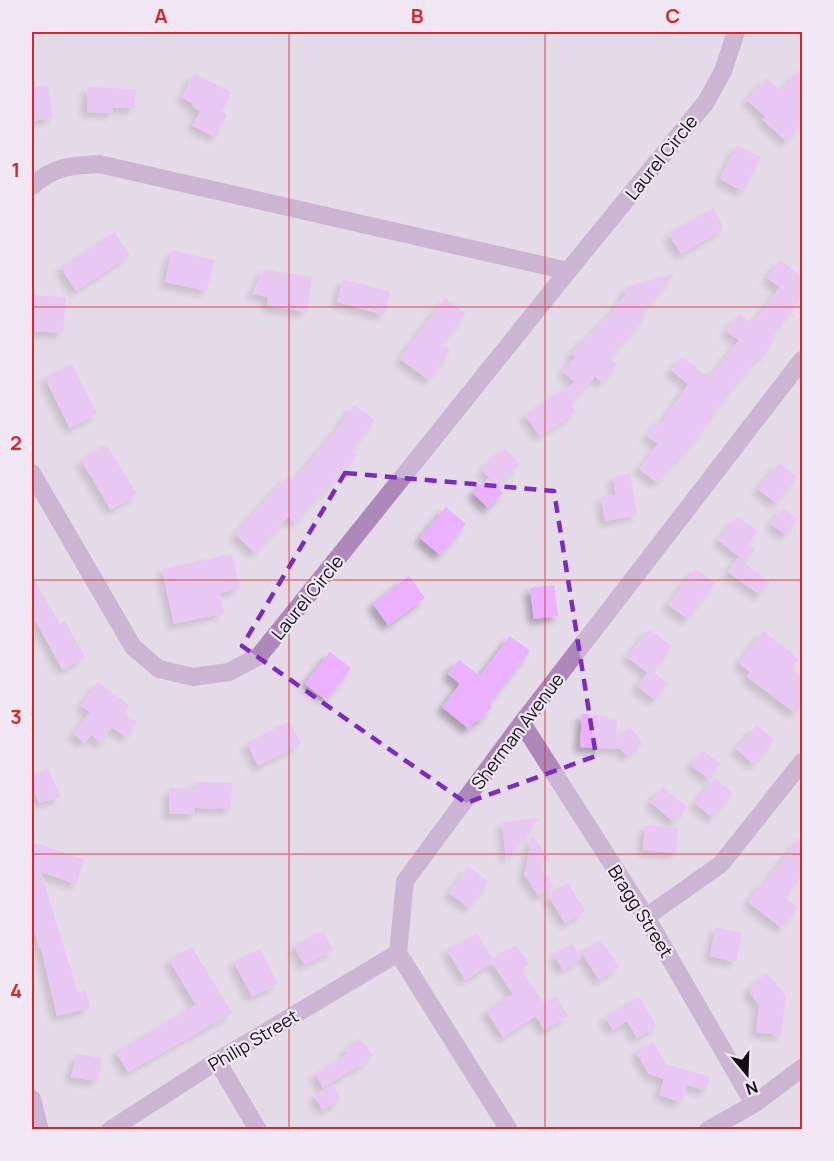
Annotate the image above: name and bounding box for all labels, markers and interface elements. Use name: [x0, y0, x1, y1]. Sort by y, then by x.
text: A: [154, 2, 168, 29]
text: B: [411, 2, 424, 29]
text: C: [666, 2, 680, 29]
street label: Laurel Circle: [619, 110, 703, 204]
text: 1: [12, 156, 20, 183]
text: 2: [10, 429, 22, 456]
street label: Laurel Circle: [265, 550, 349, 644]
street label: Sherman Avenue: [465, 668, 569, 794]
text: 3: [10, 703, 22, 730]
street label: Bragg Street: [603, 860, 679, 962]
text: 4: [10, 977, 22, 1004]
street label: Philip Street: [203, 1004, 303, 1076]
north arrow: [717, 1044, 777, 1104]
text: N: [743, 1076, 761, 1100]

